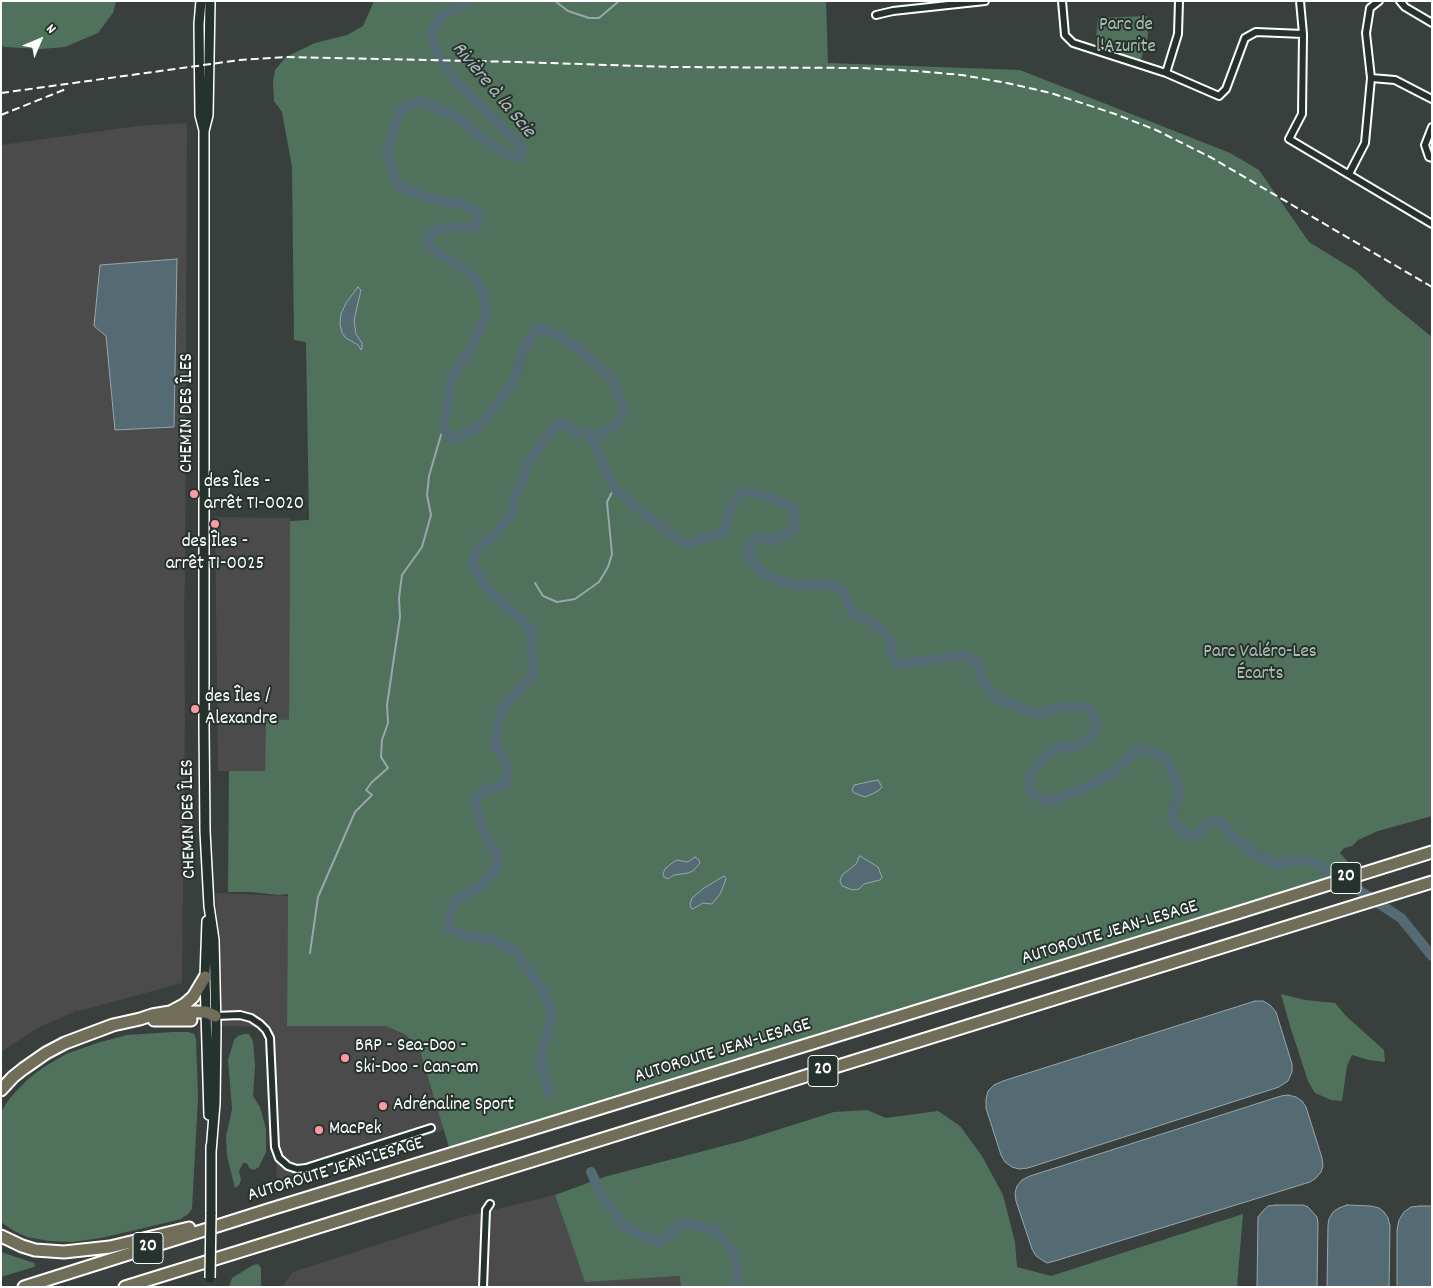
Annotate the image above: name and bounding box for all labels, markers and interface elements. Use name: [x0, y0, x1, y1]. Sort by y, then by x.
north arrow: [15, 15, 65, 65]
park label: Parc de l'Azurite: [1096, 15, 1156, 59]
text: N: [41, 20, 60, 39]
water label: Rivière à la Scie: [445, 38, 539, 144]
street label: CHEMIN DES ÎLES: [177, 353, 199, 473]
place label: des Îles - arrêt T1-0020: [204, 472, 304, 516]
marker: des Îles - arrêt T1-0020: [188, 488, 200, 500]
marker: des Îles - arrêt T1-0025: [209, 518, 221, 530]
place label: des Îles - arrêt T1-0025: [166, 532, 264, 576]
park label: Parc Valéro-Les Écarts: [1203, 642, 1317, 686]
place label: des Îles / Alexandre: [205, 687, 277, 731]
marker: des Îles / Alexandre: [189, 703, 201, 715]
street label: CHEMIN DES ÎLES: [178, 759, 202, 879]
road number: 20: [1331, 862, 1361, 894]
street label: AUTOROUTE JEAN-LESAGE: [1019, 896, 1201, 972]
street label: AUTOROUTE JEAN-LESAGE: [632, 1014, 814, 1090]
place label: BRP - Sea-Doo - Ski-Doo - Can-am: [355, 1036, 479, 1080]
marker: BRP - Sea-Doo - Ski-Doo - Can-am: [339, 1052, 351, 1064]
road number: 20: [808, 1056, 838, 1086]
place label: Adrénaline Sport: [393, 1095, 514, 1117]
marker: Adrénaline Sport: [377, 1100, 389, 1112]
place label: MacPek: [329, 1119, 381, 1141]
marker: MacPek: [313, 1124, 325, 1136]
street label: AUTOROUTE JEAN-LESAGE: [245, 1133, 427, 1209]
road number: 20: [133, 1232, 163, 1264]

